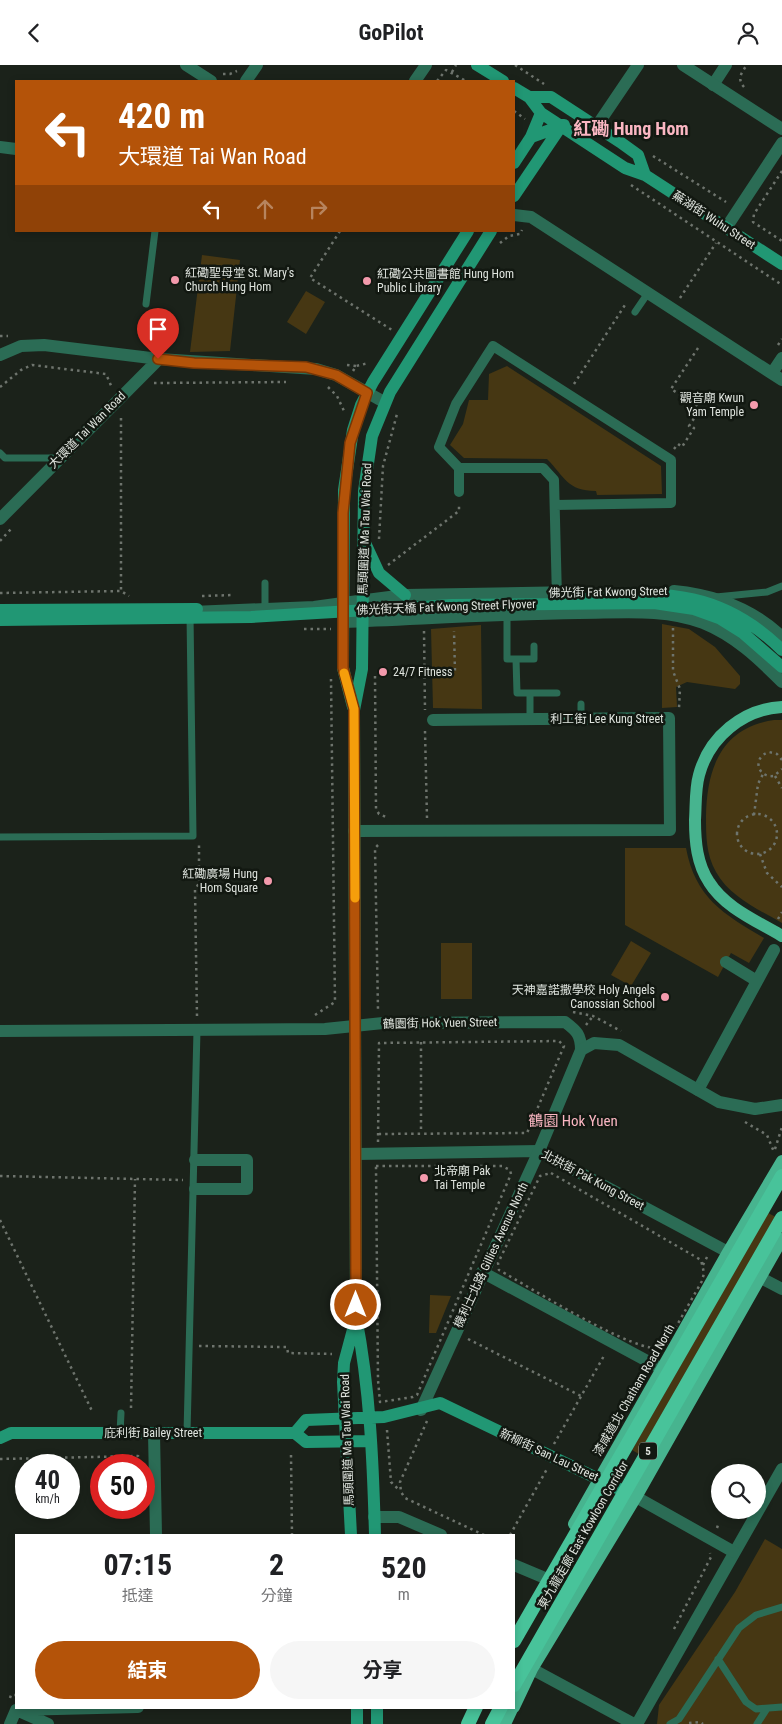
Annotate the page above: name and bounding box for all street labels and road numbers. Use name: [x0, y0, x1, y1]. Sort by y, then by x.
street label: 蕪湖街 Wuhu Street: [670, 188, 758, 252]
street label: 大環道 Tai Wan Road: [46, 389, 128, 471]
street label: 馬頭圍道 Ma Tau Wai Road: [356, 463, 374, 595]
street label: 佛光街 Fat Kwong Street: [548, 584, 668, 600]
street label: 佛光街天橋 Fat Kwong Street Flyover: [356, 597, 536, 617]
street label: 利工街 Lee Kung Street: [550, 712, 664, 726]
street label: 鶴園街 Hok Yuen Street: [383, 1015, 498, 1031]
street label: 北拱街 Pak Kung Street: [539, 1147, 647, 1213]
street label: 機利士北路 Gillies Avenue North: [451, 1180, 531, 1330]
street label: 漆咸道北 Chatham Road North: [591, 1322, 678, 1458]
street label: 馬頭圍道 Ma Tau Wai Road: [338, 1374, 356, 1506]
street label: 庇利街 Bailey Street: [104, 1426, 202, 1440]
street label: 新柳街 San Lau Street: [497, 1426, 601, 1484]
road number: 5: [639, 1443, 657, 1459]
street label: 東九龍走廊 East Kowloon Corridor: [535, 1458, 631, 1611]

